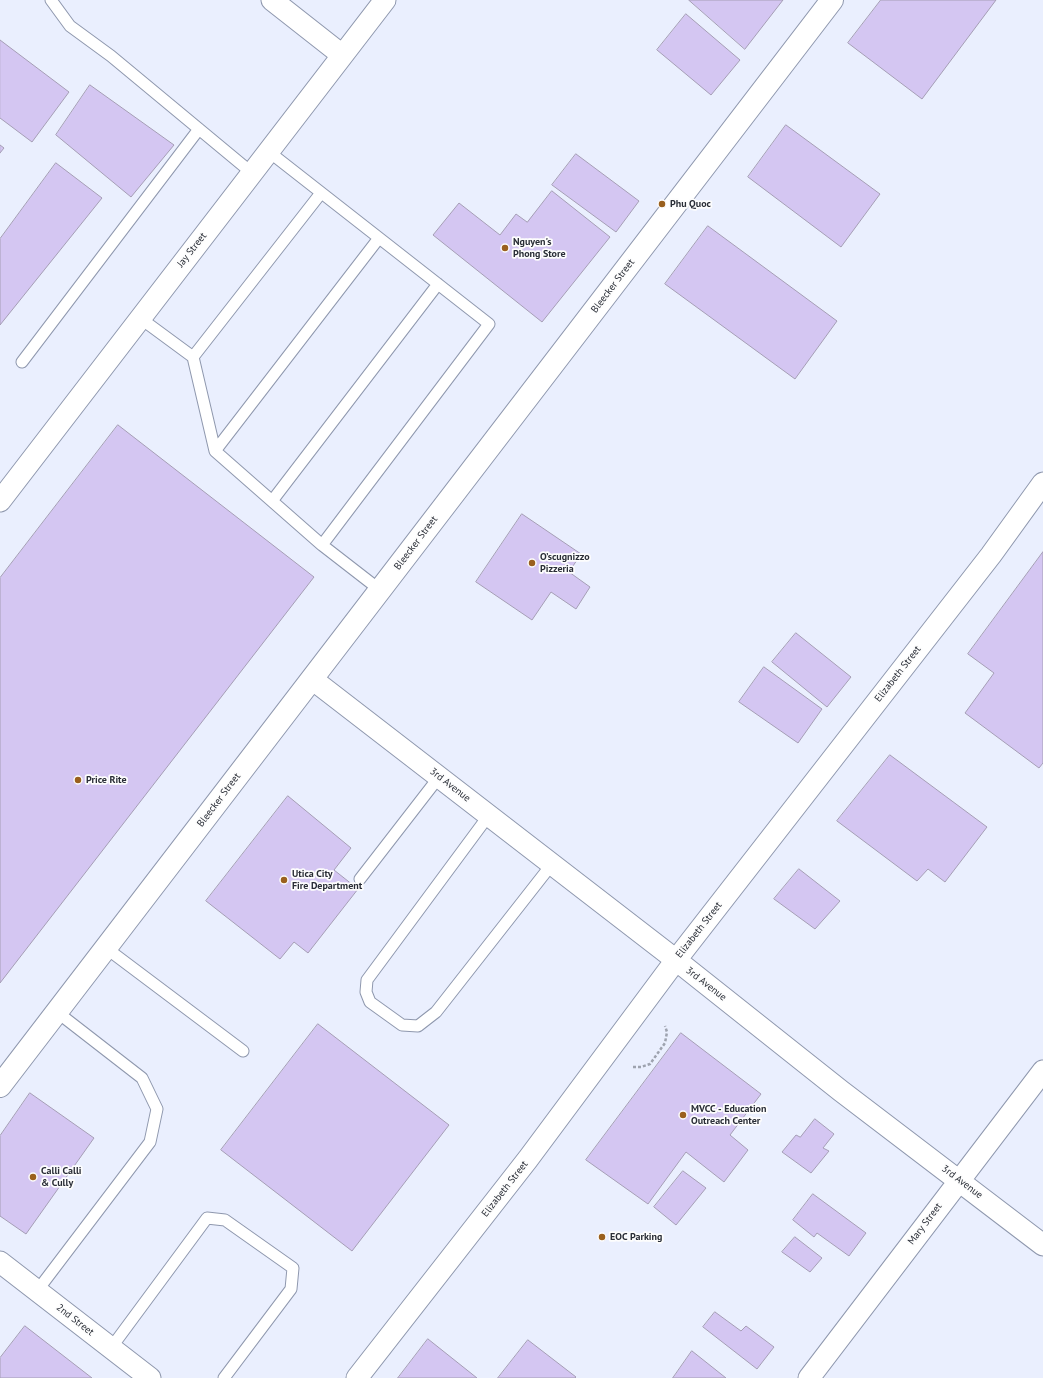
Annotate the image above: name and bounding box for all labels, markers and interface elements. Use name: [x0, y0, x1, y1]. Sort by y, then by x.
place label: Phu Quoc: [670, 198, 711, 210]
marker: Phu Quoc: [657, 199, 667, 209]
street label: Jay Street: [175, 230, 209, 270]
place label: Nguyen's Phong Store: [513, 236, 566, 260]
marker: Nguyen's Phong Store: [500, 243, 510, 253]
street label: Bleecker Street: [589, 257, 637, 315]
street label: Bleecker Street: [392, 514, 440, 572]
place label: O’scugnizzo Pizzeria: [540, 551, 590, 574]
marker: O’scugnizzo Pizzeria: [527, 558, 537, 568]
street label: Elizabeth Street: [872, 644, 924, 704]
street label: 3rd Avenue: [427, 765, 473, 805]
street label: Bleecker Street: [195, 771, 243, 829]
place label: Price Rite: [86, 774, 127, 786]
marker: Price Rite: [73, 775, 83, 785]
place label: Utica City Fire Department: [292, 868, 362, 892]
marker: Utica City Fire Department: [279, 875, 289, 885]
street label: Elizabeth Street: [673, 900, 725, 960]
street label: 3rd Avenue: [683, 964, 729, 1004]
place label: MVCC - Education Outreach Center: [691, 1103, 766, 1126]
marker: MVCC - Education Outreach Center: [678, 1110, 688, 1120]
street label: Elizabeth Street: [479, 1159, 531, 1219]
street label: 3rd Avenue: [939, 1163, 985, 1201]
place label: Calli Calli & Cully: [41, 1165, 82, 1188]
marker: Calli Calli & Cully: [28, 1172, 38, 1182]
street label: Mary Street: [905, 1201, 945, 1247]
place label: EOC Parking: [610, 1231, 662, 1243]
marker: EOC Parking: [597, 1232, 607, 1242]
street label: 2nd Street: [54, 1302, 96, 1338]

